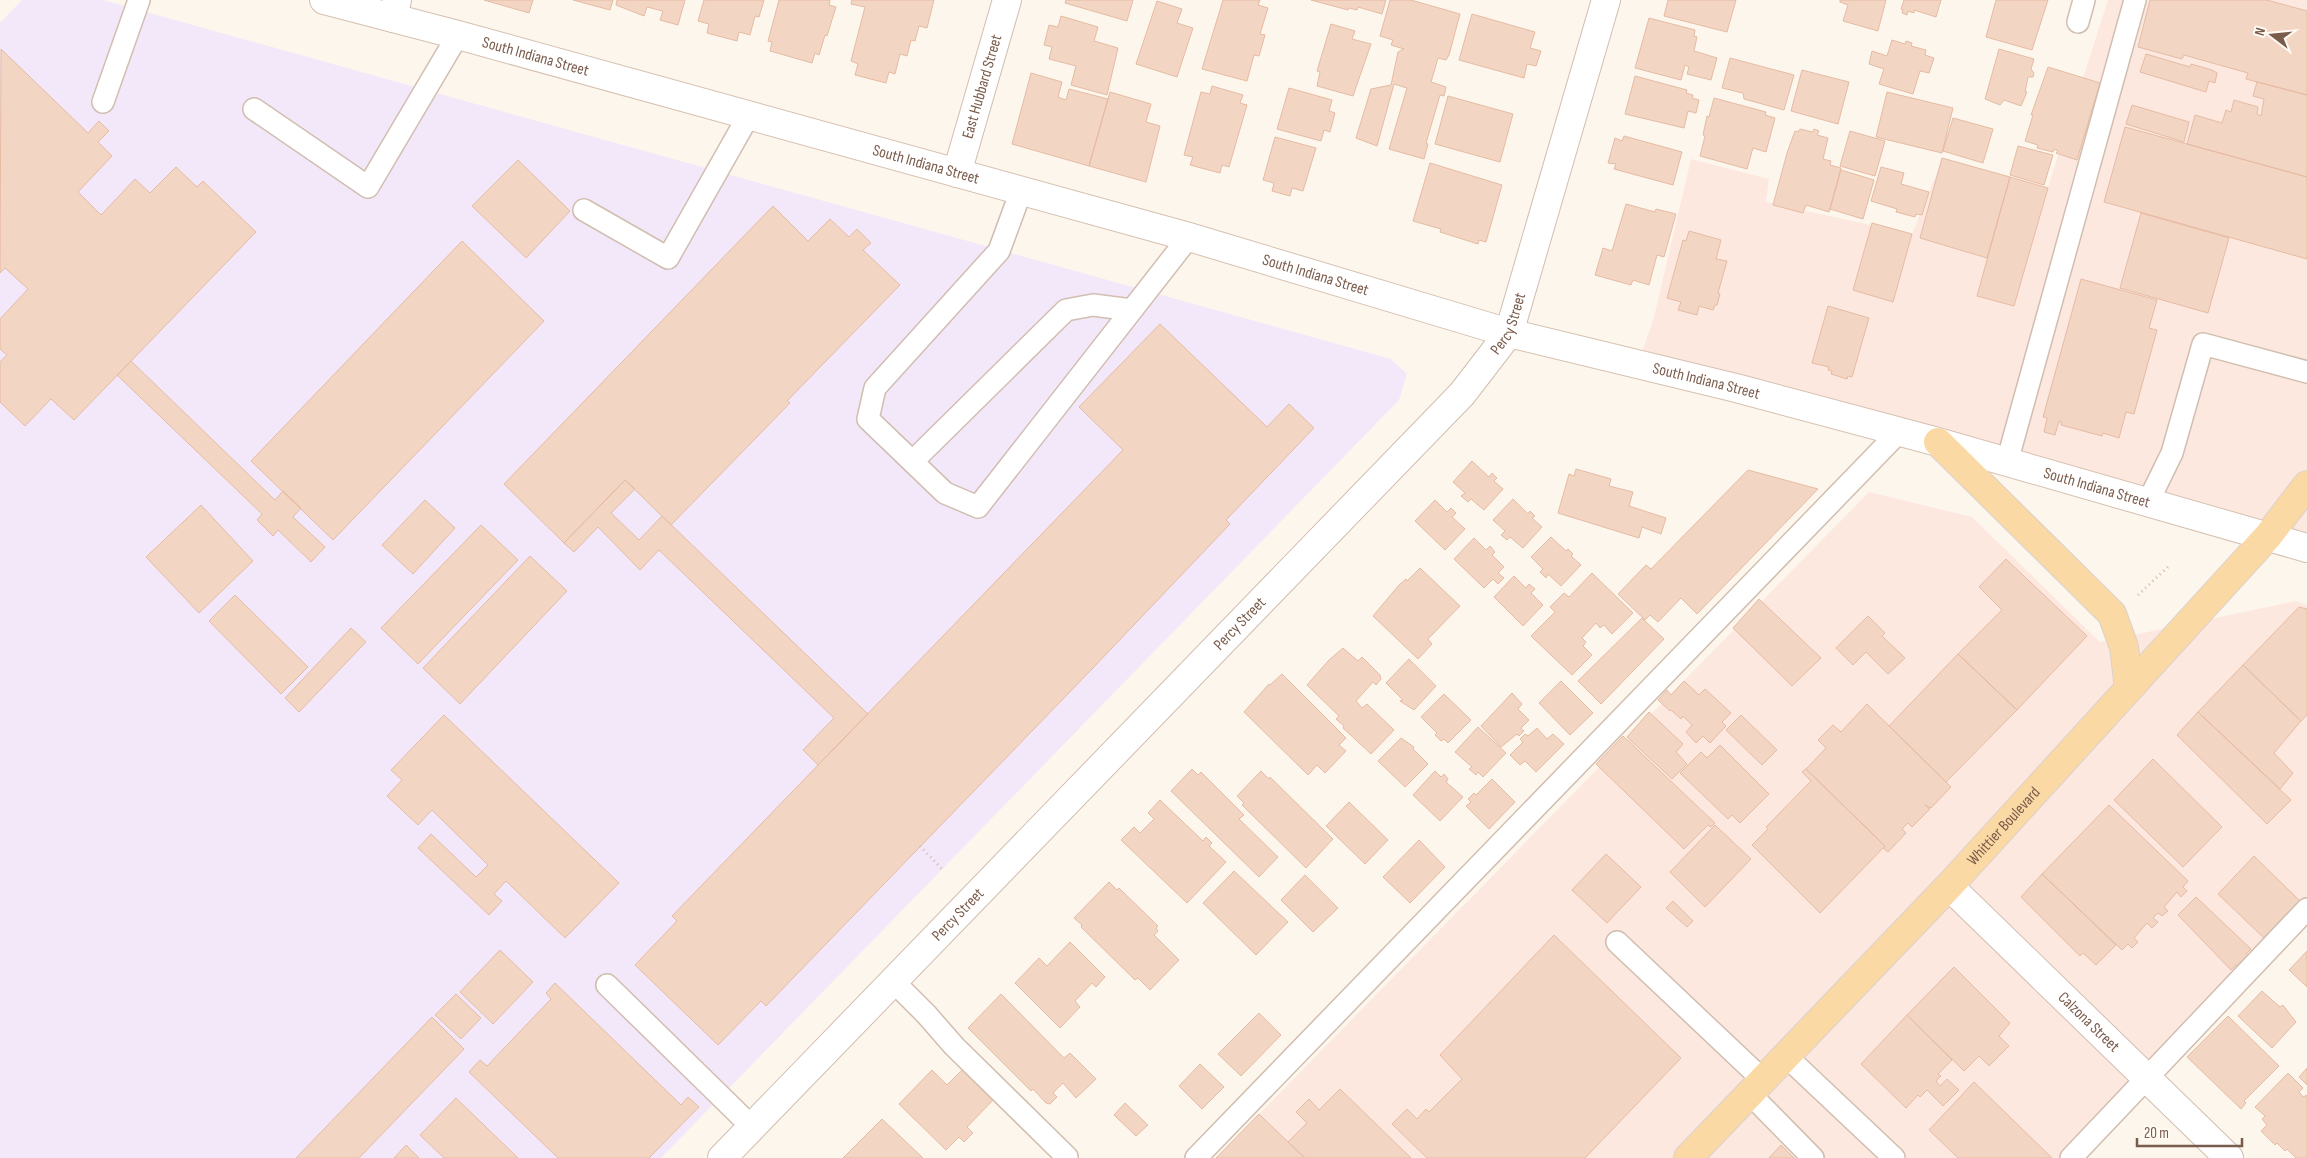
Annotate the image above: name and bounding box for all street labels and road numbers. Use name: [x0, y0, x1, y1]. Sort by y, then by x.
street label: East Hubbard Street: [958, 32, 1006, 141]
street label: South Indiana Street: [480, 33, 591, 80]
street label: South Indiana Street: [871, 141, 982, 188]
street label: South Indiana Street: [1260, 250, 1371, 300]
street label: Percy Street: [1486, 290, 1530, 358]
street label: South Indiana Street: [1651, 359, 1762, 403]
street label: South Indiana Street: [2042, 463, 2152, 512]
street label: Percy Street: [1210, 593, 1270, 654]
street label: Whittier Boulevard: [1963, 783, 2044, 869]
street label: Percy Street: [928, 884, 988, 945]
street label: Calzona Street: [2054, 988, 2124, 1056]

